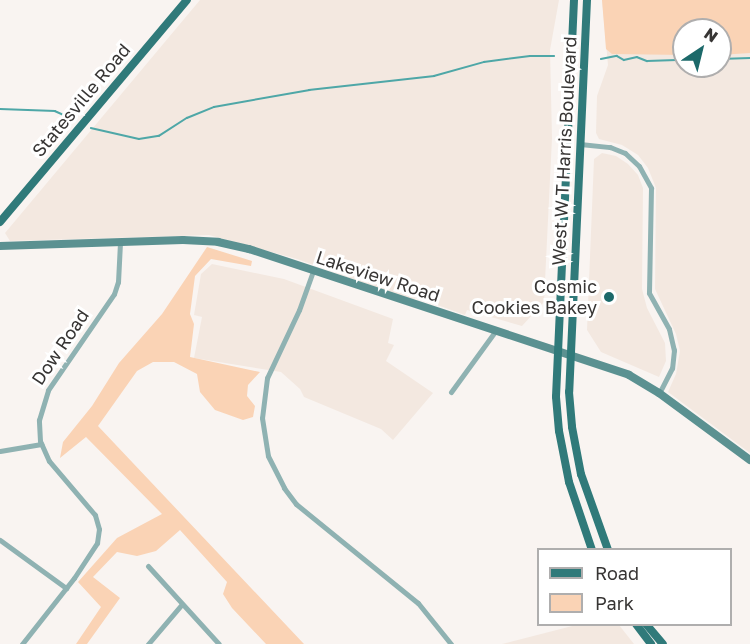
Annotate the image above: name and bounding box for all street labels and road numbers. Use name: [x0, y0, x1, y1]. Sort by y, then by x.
street label: West W T Harris Boulevard: [547, 36, 581, 266]
street label: Statesville Road: [27, 39, 135, 161]
street label: Lakeview Road: [313, 246, 443, 306]
street label: Dow Road: [27, 305, 93, 389]

